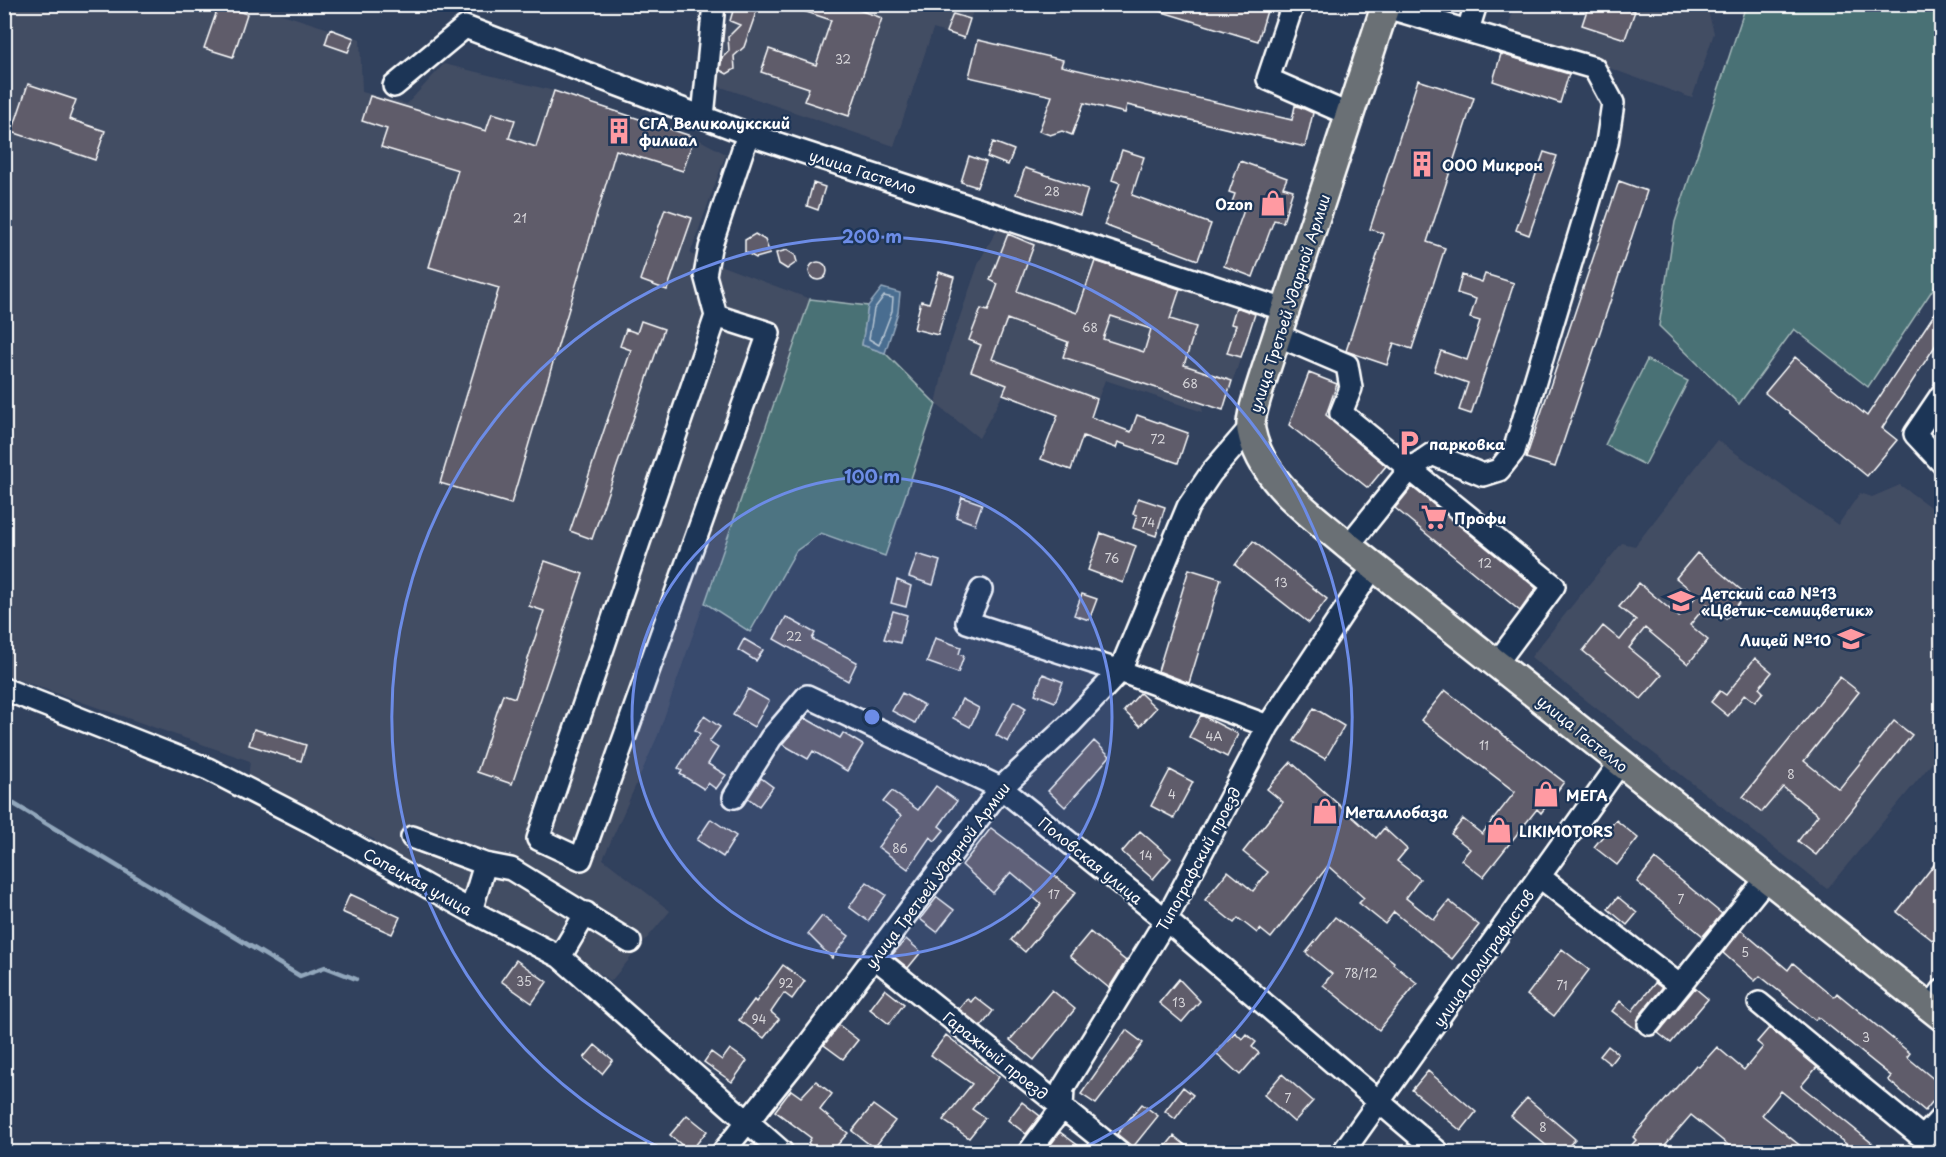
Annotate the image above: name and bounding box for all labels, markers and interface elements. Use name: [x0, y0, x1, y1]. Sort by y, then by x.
house number: 32: [835, 50, 851, 68]
place label: СГА Великолукский филиал: [639, 111, 790, 151]
building icon: СГА Великолукский филиал: [604, 116, 634, 146]
street label: улица Гастелло: [806, 143, 920, 199]
building icon: ООО Микрон: [1407, 149, 1437, 179]
place label: ООО Микрон: [1442, 153, 1543, 176]
house number: 28: [1044, 182, 1060, 200]
shop icon: Ozon: [1258, 188, 1288, 218]
street label: улица Третьей Ударной Армии: [1243, 191, 1335, 415]
place label: Ozon: [1215, 192, 1253, 215]
house number: 21: [513, 209, 527, 227]
text: 200 m: [842, 222, 902, 249]
house number: 68: [1082, 318, 1098, 336]
house number: 68: [1182, 374, 1198, 392]
parking icon: парковка: [1394, 428, 1424, 458]
house number: 72: [1150, 430, 1166, 448]
place label: парковка: [1429, 432, 1505, 455]
text: 100 m: [844, 462, 900, 489]
supermarket icon: Профи: [1419, 502, 1449, 532]
place label: Профи: [1454, 506, 1506, 529]
house number: 74: [1141, 513, 1155, 531]
house number: 76: [1105, 549, 1119, 567]
house number: 12: [1478, 554, 1492, 572]
house number: 13: [1274, 573, 1288, 591]
place label: Детский сад №13 «Цветик–семицветик»: [1700, 581, 1873, 621]
school or university icon: Детский сад №13 «Цветик–семицветик»: [1666, 586, 1696, 616]
school or university icon: Лицей №10: [1836, 624, 1866, 654]
house number: 22: [786, 627, 802, 645]
place label: Лицей №10: [1740, 628, 1831, 651]
street label: улица Гастелло: [1532, 689, 1634, 777]
centre of rings: [862, 707, 882, 727]
house number: 4А: [1205, 727, 1223, 745]
house number: 11: [1479, 736, 1489, 754]
house number: 8: [1787, 765, 1795, 783]
street label: улица Третьей Ударной Армии: [859, 777, 1015, 973]
shop icon: МЕГА: [1531, 779, 1561, 809]
street label: Типографский проезд: [1150, 783, 1246, 935]
place label: МЕГА: [1566, 783, 1608, 806]
house number: 4: [1168, 785, 1176, 803]
shop icon: Металлобаза: [1310, 796, 1340, 826]
place label: Металлобаза: [1345, 800, 1449, 823]
street label: Половская улица: [1034, 811, 1148, 910]
shop icon: LIKIMOTORS: [1484, 815, 1514, 845]
place label: LIKIMOTORS: [1519, 819, 1613, 842]
house number: 86: [892, 839, 908, 857]
street label: Сопецкая улица: [359, 842, 477, 921]
house number: 14: [1139, 846, 1153, 864]
street label: улица Полиграфистов: [1427, 884, 1539, 1031]
house number: 17: [1048, 885, 1060, 903]
house number: 7: [1678, 890, 1685, 908]
house number: 5: [1741, 943, 1749, 961]
house number: 78/12: [1345, 964, 1377, 982]
house number: 35: [516, 972, 532, 990]
house number: 92: [778, 974, 794, 992]
house number: 71: [1556, 976, 1568, 994]
house number: 13: [1172, 993, 1186, 1011]
street label: Гаражный проезд: [938, 1005, 1054, 1105]
house number: 94: [752, 1010, 767, 1028]
house number: 3: [1862, 1028, 1870, 1046]
house number: 7: [1285, 1089, 1292, 1107]
house number: 8: [1539, 1118, 1547, 1136]

